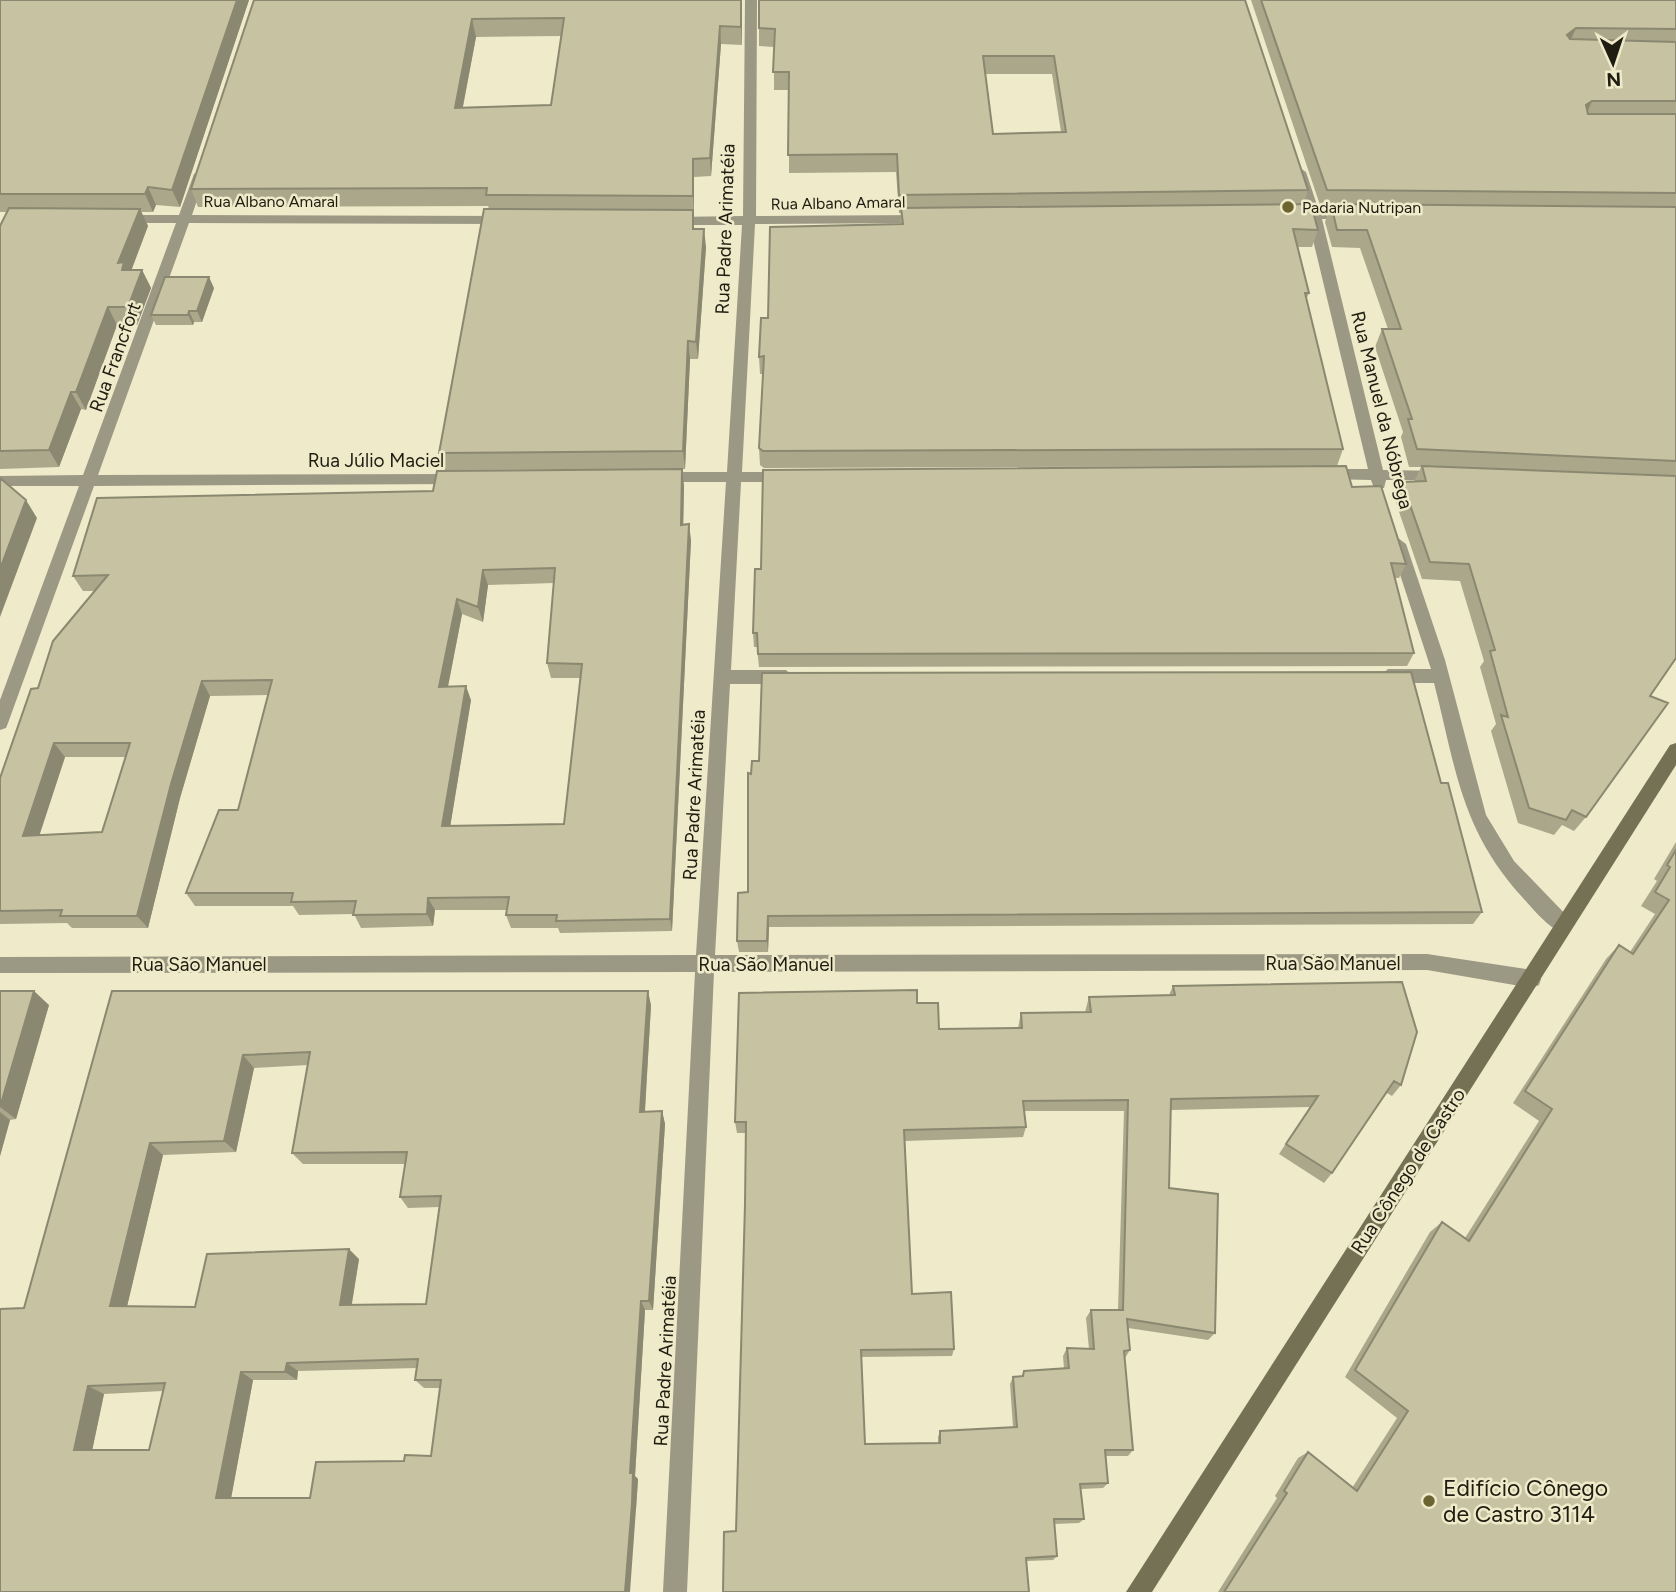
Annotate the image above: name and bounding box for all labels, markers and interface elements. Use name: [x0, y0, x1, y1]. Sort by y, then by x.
north arrow: [1578, 28, 1648, 98]
text: N: [1606, 68, 1622, 91]
street label: Rua Padre Arimatéia: [711, 143, 739, 315]
street label: Rua Albano Amaral: [204, 192, 338, 211]
street label: Rua Albano Amaral: [770, 192, 906, 214]
place label: Padaria Nutripan: [1302, 198, 1421, 217]
marker: Padaria Nutripan: [1280, 199, 1296, 215]
street label: Rua Francfort: [84, 299, 146, 415]
street label: Rua Manuel da Nóbrega: [1346, 309, 1418, 511]
street label: Rua Júlio Maciel: [308, 449, 444, 472]
street label: Rua Padre Arimatéia: [678, 709, 710, 881]
street label: Rua São Manuel: [1265, 952, 1401, 975]
street label: Rua São Manuel: [131, 953, 267, 976]
street label: Rua São Manuel: [698, 953, 834, 976]
street label: Rua Cônego de Castro: [1346, 1084, 1470, 1258]
street label: Rua Padre Arimatéia: [649, 1275, 681, 1447]
place label: Edifício Cônego de Castro 3114: [1443, 1474, 1608, 1528]
marker: Edifício Cônego de Castro 3114: [1421, 1493, 1437, 1509]

